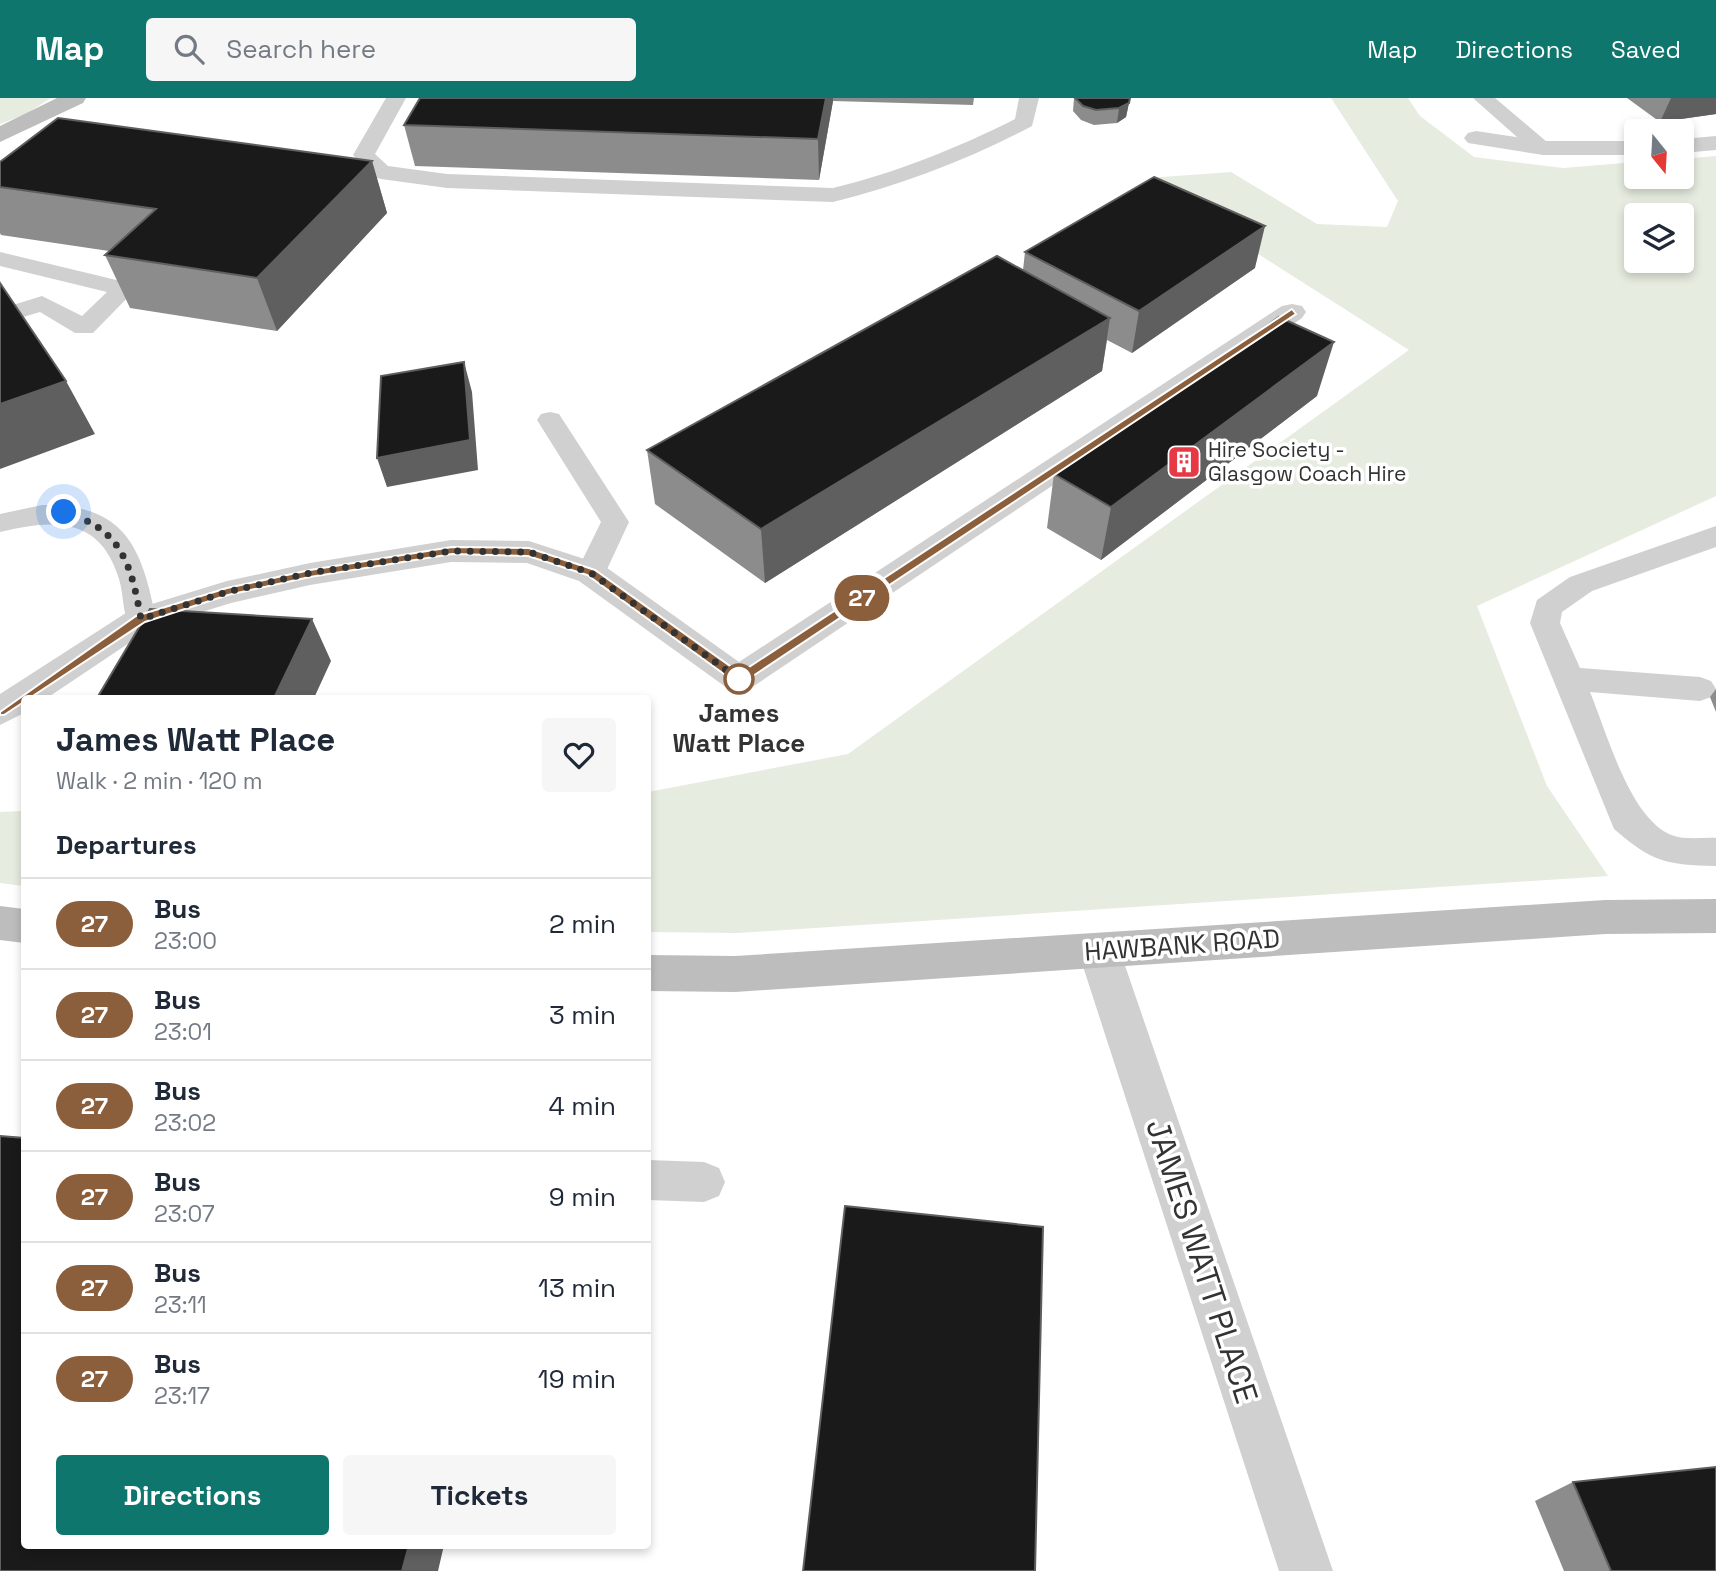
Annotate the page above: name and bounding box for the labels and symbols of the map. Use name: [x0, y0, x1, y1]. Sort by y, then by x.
north arrow: [1624, 119, 1694, 189]
place label: Hire Society - Glasgow Coach Hire: [1208, 436, 1407, 487]
building icon: Hire Society - Glasgow Coach Hire: [1165, 443, 1203, 481]
your location: [46, 494, 81, 529]
line badge: 27: [830, 575, 894, 621]
marker: James Watt Place: [724, 664, 754, 694]
place label: James Watt Place: [673, 696, 805, 760]
street label: HAWBANK ROAD: [1083, 921, 1281, 969]
street label: JAMES WATT PLACE: [1137, 1114, 1267, 1408]

